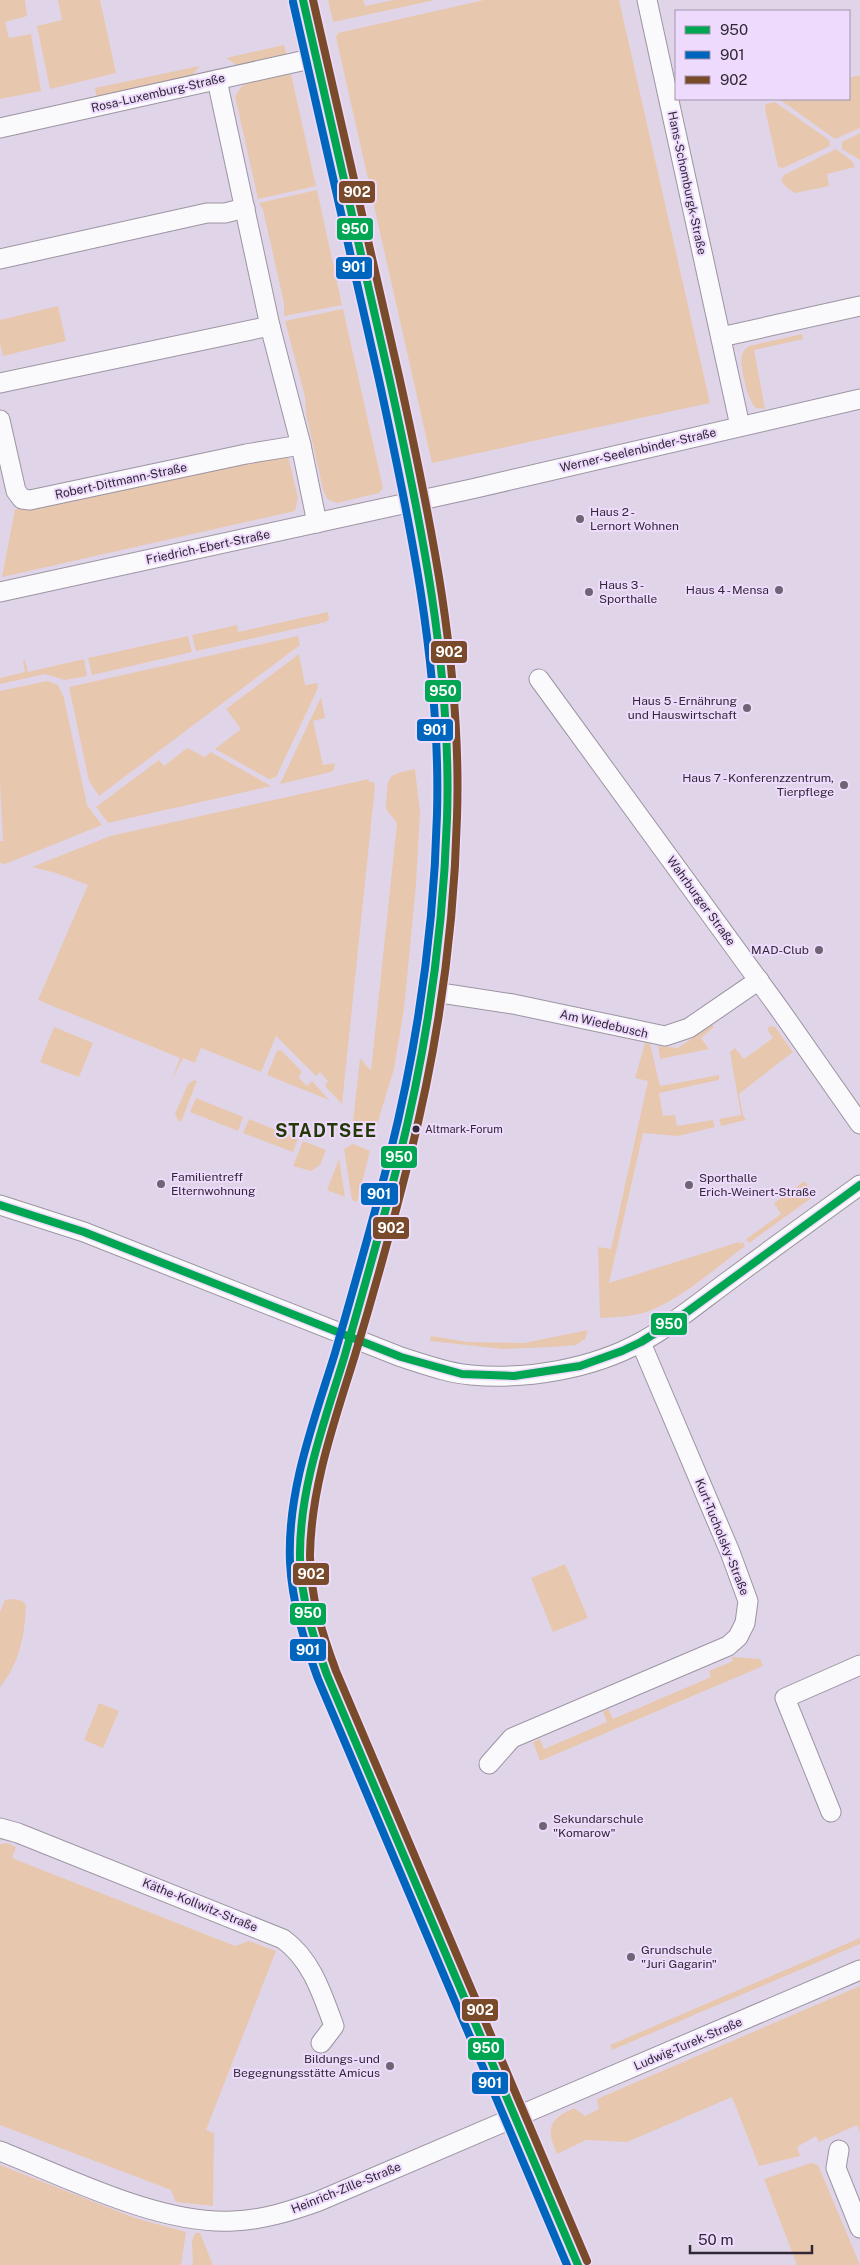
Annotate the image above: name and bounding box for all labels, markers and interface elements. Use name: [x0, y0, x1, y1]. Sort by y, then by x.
legend: [675, 10, 850, 100]
text: 950: [720, 21, 748, 38]
text: 901: [720, 46, 745, 63]
street label: Rosa-Luxemburg-Straße: [90, 71, 226, 115]
text: 902: [720, 71, 747, 88]
street label: Hans-Schomburgk-Straße: [665, 110, 709, 256]
line badge: 902: [338, 180, 376, 204]
text: 902: [343, 184, 371, 200]
line badge: 950: [336, 217, 374, 241]
text: 950: [341, 221, 369, 237]
line badge: 901: [335, 256, 373, 280]
text: 901: [342, 259, 366, 275]
street label: Werner-Seelenbinder-Straße: [558, 425, 718, 475]
street label: Robert-Dittmann-Straße: [54, 460, 189, 502]
place label: Haus 2 - Lernort Wohnen: [590, 505, 679, 533]
marker: Haus 2 - Lernort Wohnen: [574, 513, 586, 525]
street label: Friedrich-Ebert-Straße: [145, 527, 271, 567]
place label: Haus 3 - Sporthalle: [599, 578, 657, 606]
place label: Haus 4 - Mensa: [686, 583, 769, 597]
marker: Haus 4 - Mensa: [773, 584, 785, 596]
marker: Haus 3 - Sporthalle: [583, 586, 595, 598]
line badge: 902: [430, 640, 468, 664]
text: 902: [435, 644, 463, 660]
line badge: 950: [424, 679, 462, 703]
text: 950: [429, 683, 457, 699]
place label: Haus 5 - Ernährung und Hauswirtschaft: [628, 694, 737, 722]
marker: Haus 5 - Ernährung und Hauswirtschaft: [741, 702, 753, 714]
line badge: 901: [416, 718, 454, 742]
text: 901: [423, 722, 447, 738]
place label: Haus 7 - Konferenzzentrum, Tierpflege: [682, 771, 834, 799]
marker: Haus 7 - Konferenzzentrum, Tierpflege: [838, 779, 850, 791]
street label: Wahrburger Straße: [664, 854, 738, 949]
place label: MAD-Club: [751, 943, 809, 957]
marker: MAD-Club: [813, 944, 825, 956]
street label: Am Wiedebusch: [558, 1007, 650, 1041]
district label: STADTSEE: [275, 1120, 377, 1141]
place label: Altmark-Forum: [425, 1123, 503, 1135]
marker: Altmark-Forum: [411, 1124, 421, 1134]
line badge: 950: [380, 1145, 418, 1169]
text: 950: [385, 1149, 413, 1165]
place label: Familientreff Elternwohnung: [171, 1170, 256, 1198]
place label: Sporthalle Erich-Weinert-Straße: [699, 1171, 816, 1199]
marker: Familientreff Elternwohnung: [155, 1178, 167, 1190]
marker: Sporthalle Erich-Weinert-Straße: [683, 1179, 695, 1191]
line badge: 901: [360, 1182, 399, 1206]
text: 901: [367, 1186, 391, 1202]
line badge: 902: [372, 1216, 410, 1240]
text: 902: [377, 1220, 405, 1236]
line badge: 950: [650, 1312, 688, 1336]
text: 950: [655, 1316, 683, 1332]
street label: Kurt-Tucholsky-Straße: [692, 1477, 752, 1598]
line badge: 902: [292, 1562, 330, 1586]
text: 902: [297, 1566, 325, 1582]
line badge: 950: [289, 1602, 327, 1626]
text: 950: [294, 1605, 322, 1621]
line badge: 901: [289, 1638, 327, 1662]
text: 901: [296, 1642, 320, 1658]
place label: Sekundarschule "Komarow": [553, 1812, 644, 1840]
marker: Sekundarschule "Komarow": [537, 1820, 549, 1832]
street label: Käthe-Kollwitz-Straße: [140, 1875, 260, 1935]
place label: Grundschule "Juri Gagarin": [641, 1943, 717, 1971]
marker: Grundschule "Juri Gagarin": [625, 1951, 637, 1963]
line badge: 902: [461, 1998, 499, 2022]
text: 902: [466, 2002, 494, 2018]
street label: Ludwig-Turek-Straße: [632, 2015, 744, 2073]
line badge: 950: [467, 2037, 505, 2061]
text: 950: [472, 2040, 500, 2056]
place label: Bildungs- und Begegnungsstätte Amicus: [233, 2052, 380, 2080]
marker: Bildungs- und Begegnungsstätte Amicus: [384, 2060, 396, 2072]
line badge: 901: [471, 2071, 509, 2095]
text: 901: [478, 2075, 502, 2091]
street label: Heinrich-Zille-Straße: [289, 2160, 403, 2216]
scale bar: [690, 2222, 812, 2254]
text: 50 m: [698, 2231, 733, 2248]

